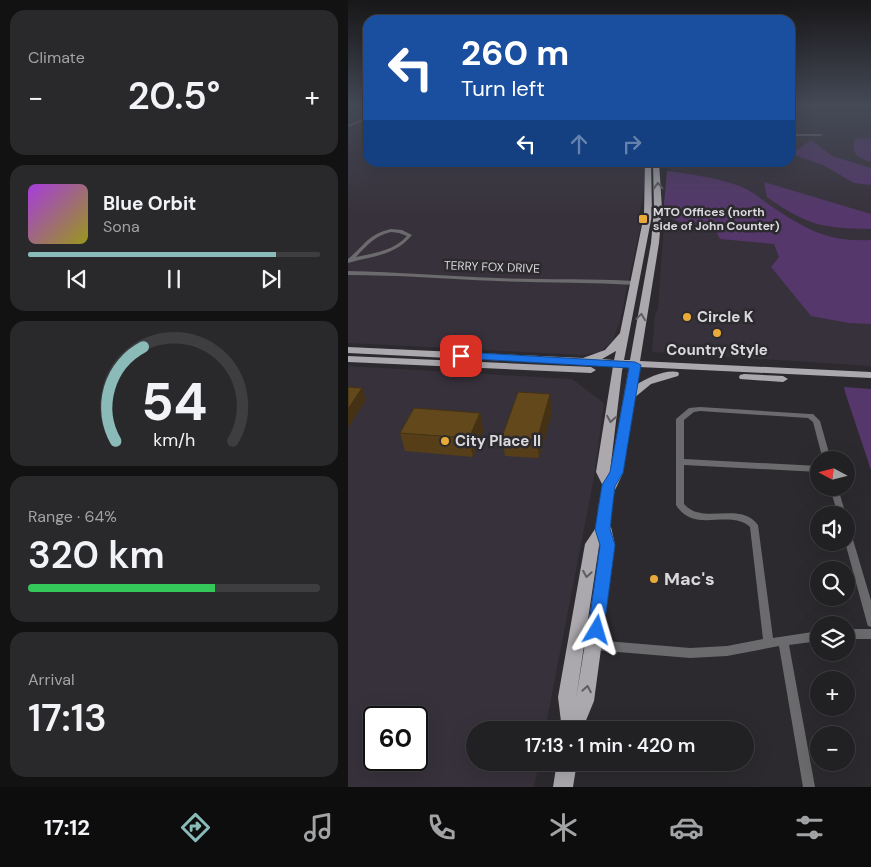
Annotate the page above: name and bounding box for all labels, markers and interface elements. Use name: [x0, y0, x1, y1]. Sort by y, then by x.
text: 260 m: [461, 30, 569, 76]
icon: left: [378, 35, 443, 100]
text: Climate: [28, 47, 85, 68]
text: 20.5°: [128, 71, 220, 121]
text: Turn left: [461, 74, 545, 103]
text: −: [28, 79, 43, 116]
text: +: [305, 79, 320, 116]
icon: left: [512, 130, 540, 158]
icon: ahead: [565, 130, 593, 158]
icon: right: [618, 130, 646, 158]
one-way arrow: [652, 182, 663, 190]
text: Blue Orbit: [103, 191, 196, 216]
place label: MTO Offices (north side of John Counter): [653, 204, 780, 234]
marker: MTO Offices (north side of John Counter): [637, 213, 649, 225]
text: Sona: [103, 216, 140, 237]
street label: TERRY FOX DRIVE: [444, 257, 541, 277]
icon: previous: [63, 265, 91, 293]
icon: pause: [160, 265, 188, 293]
icon: next: [257, 265, 285, 293]
place label: Circle K: [697, 307, 754, 327]
marker: Circle K: [681, 311, 693, 323]
one-way arrow: [635, 312, 646, 320]
marker: Country Style: [711, 327, 723, 339]
pin: [440, 335, 482, 377]
place label: Country Style: [666, 340, 768, 360]
icon: arrive: [447, 342, 475, 370]
text: 54: [141, 368, 207, 436]
one-way arrow: [606, 415, 616, 424]
text: km/h: [153, 428, 195, 452]
place label: City Place II: [455, 431, 541, 451]
marker: City Place II: [439, 435, 451, 447]
north arrow: [810, 451, 856, 496]
map controls: [810, 451, 855, 771]
text: Range · 64%: [28, 506, 117, 527]
button: sound: [810, 506, 855, 551]
text: 320 km: [28, 530, 165, 580]
button: search: [810, 561, 855, 606]
place label: Mac's: [664, 567, 715, 591]
one-way arrow: [582, 569, 592, 578]
marker: Mac's: [648, 573, 660, 585]
position arrow: [570, 603, 622, 655]
button: layers: [810, 616, 855, 661]
text: Arrival: [28, 669, 75, 690]
button: +: [810, 671, 855, 716]
one-way arrow: [582, 684, 592, 693]
text: 17:13: [28, 693, 107, 743]
speed limit sign: 60: [363, 706, 428, 771]
button: −: [810, 726, 855, 771]
text: 17:13 · 1 min · 420 m: [525, 733, 695, 758]
icon: directions: [178, 810, 213, 845]
icon: music: [301, 810, 336, 845]
icon: phone: [424, 810, 459, 845]
icon: climate: [546, 810, 581, 845]
icon: car: [669, 810, 704, 845]
icon: filters: [792, 810, 827, 845]
text: 17:12: [44, 813, 90, 842]

